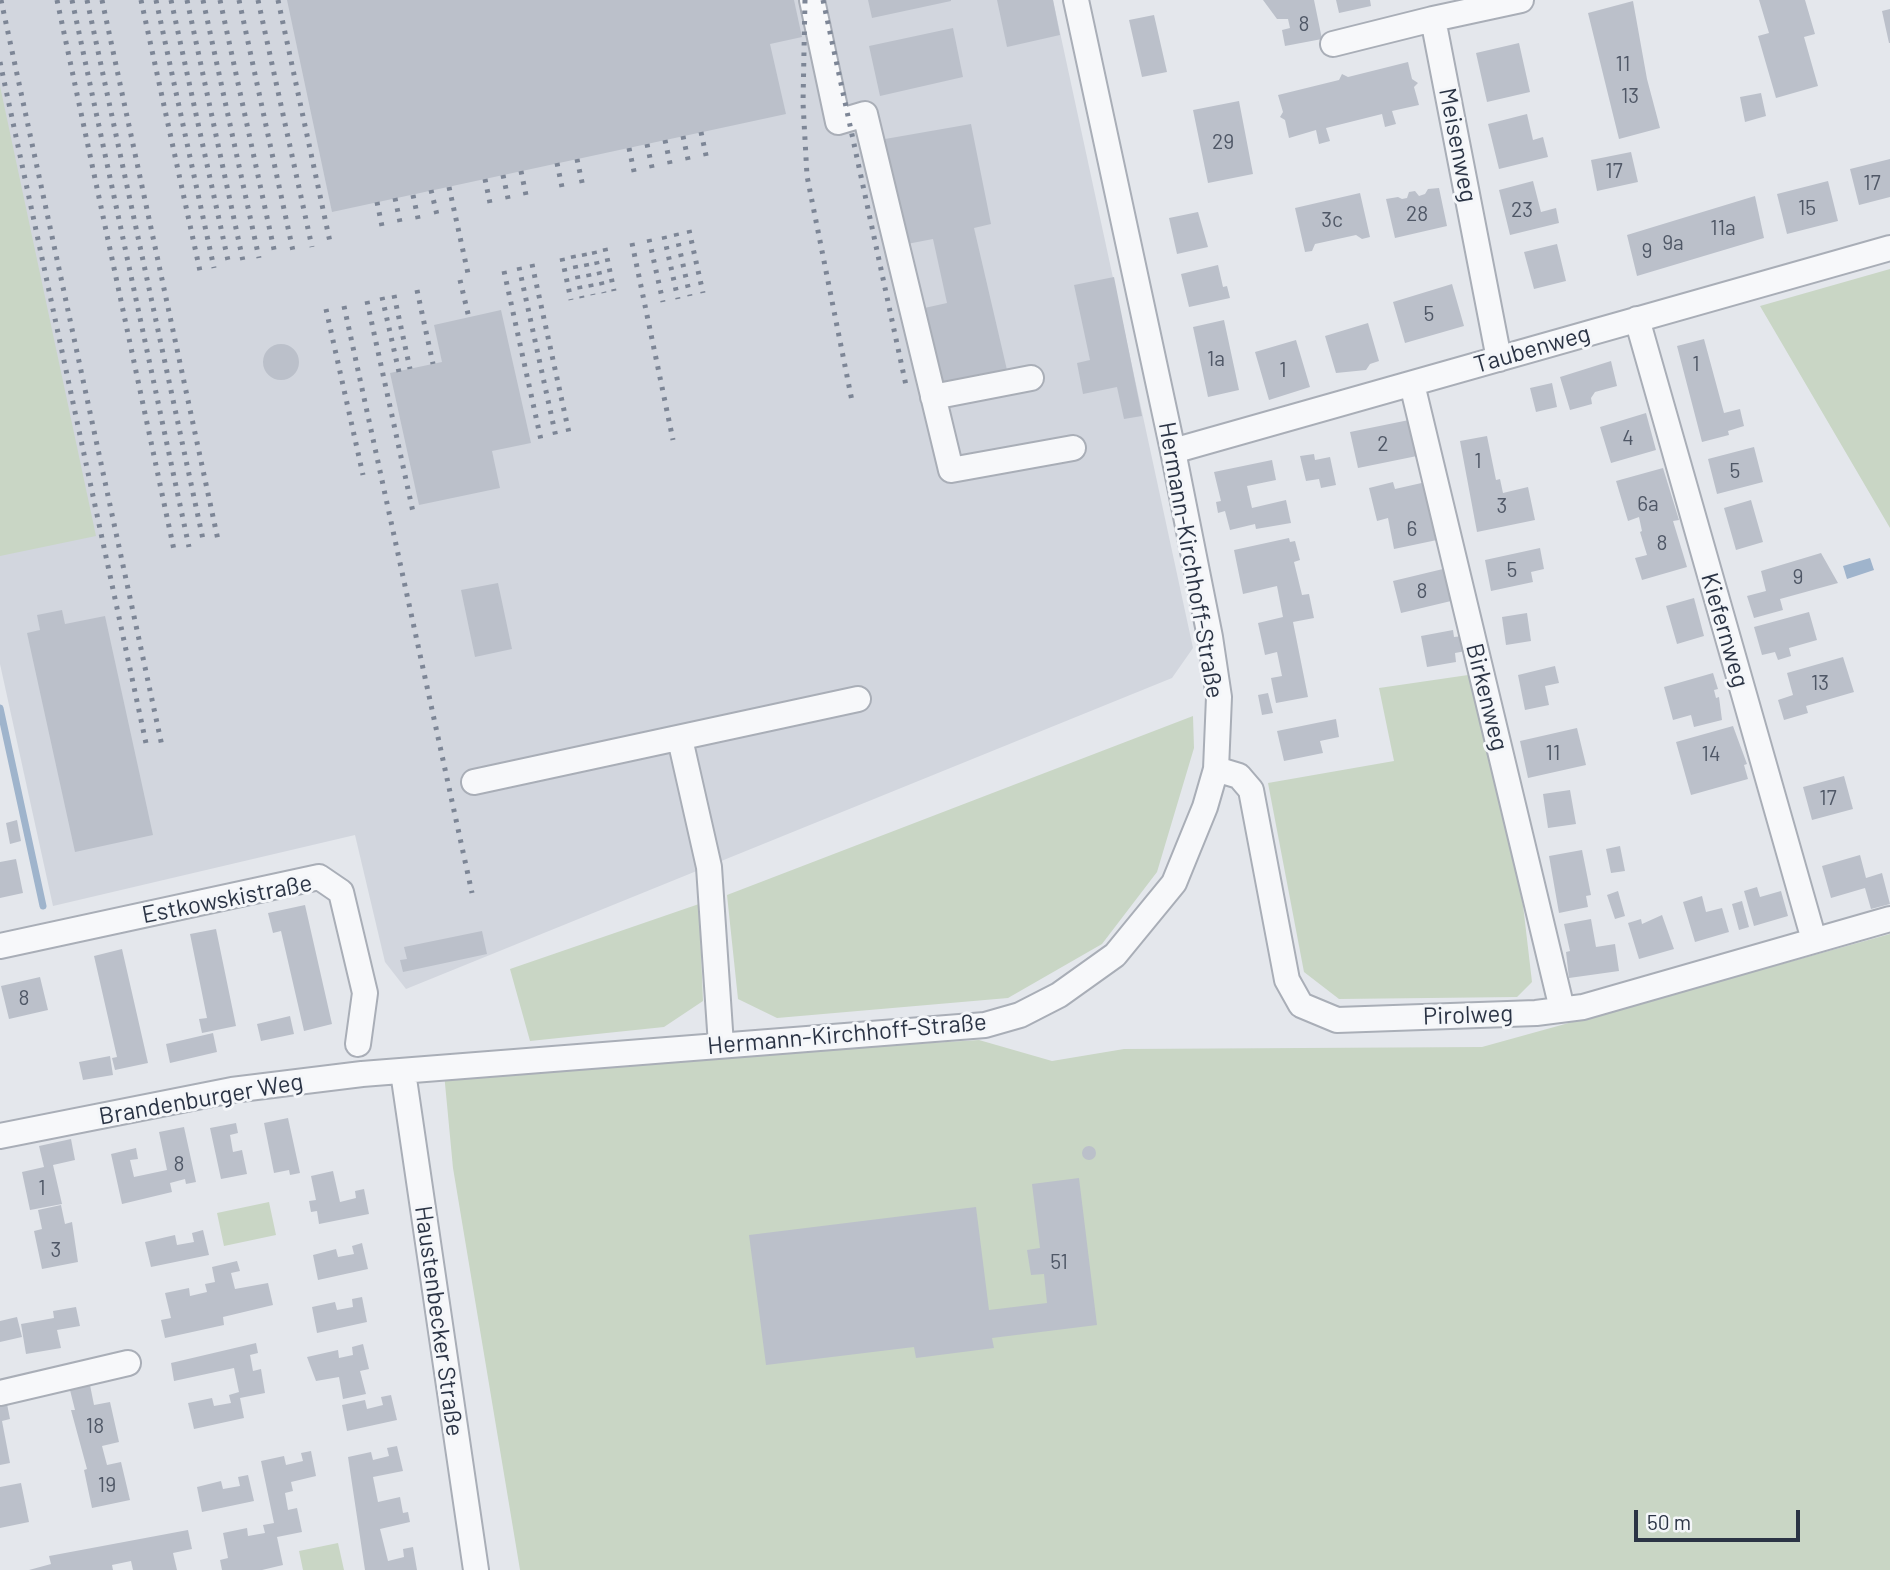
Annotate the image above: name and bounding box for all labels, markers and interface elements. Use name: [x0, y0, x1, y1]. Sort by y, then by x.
house number: 8: [1299, 11, 1309, 37]
house number: 11: [1616, 51, 1630, 77]
house number: 13: [1621, 83, 1639, 109]
street label: Meisenweg: [1433, 85, 1483, 205]
house number: 29: [1212, 129, 1234, 155]
house number: 17: [1605, 158, 1623, 184]
house number: 17: [1863, 170, 1881, 196]
house number: 15: [1798, 195, 1816, 221]
house number: 23: [1511, 197, 1533, 223]
house number: 28: [1406, 201, 1428, 227]
house number: 3c: [1321, 207, 1343, 233]
house number: 11a: [1710, 215, 1736, 241]
house number: 9a: [1662, 230, 1684, 256]
house number: 9: [1642, 238, 1652, 264]
house number: 5: [1424, 301, 1434, 327]
street label: Taubenweg: [1471, 319, 1593, 379]
house number: 1a: [1207, 346, 1225, 372]
house number: 1: [1692, 351, 1700, 377]
house number: 1: [1279, 357, 1287, 383]
street label: Hermann-Kirchhoff-Straße: [1152, 419, 1230, 701]
house number: 4: [1622, 425, 1634, 451]
house number: 2: [1377, 431, 1389, 457]
house number: 1: [1474, 448, 1482, 474]
house number: 5: [1730, 458, 1740, 484]
house number: 6a: [1637, 491, 1659, 517]
house number: 3: [1497, 493, 1507, 519]
house number: 6: [1407, 516, 1417, 542]
house number: 8: [1657, 530, 1667, 556]
house number: 5: [1507, 557, 1517, 583]
house number: 9: [1793, 564, 1803, 590]
street label: Kiefernweg: [1695, 570, 1755, 690]
house number: 8: [1417, 578, 1427, 604]
street label: Birkenweg: [1460, 640, 1514, 754]
house number: 13: [1811, 670, 1829, 696]
house number: 11: [1546, 740, 1560, 766]
house number: 14: [1702, 741, 1720, 767]
house number: 17: [1819, 785, 1837, 811]
street label: Estkowskistraße: [140, 868, 314, 930]
house number: 8: [19, 985, 29, 1011]
street label: Pirolweg: [1422, 999, 1514, 1031]
street label: Hermann-Kirchhoff-Straße: [706, 1007, 988, 1061]
street label: Brandenburger Weg: [97, 1067, 305, 1131]
house number: 8: [174, 1151, 184, 1177]
house number: 1: [38, 1175, 46, 1201]
street label: Haustenbecker Straße: [409, 1204, 469, 1438]
house number: 3: [51, 1237, 61, 1263]
house number: 51: [1050, 1249, 1068, 1275]
house number: 18: [86, 1413, 104, 1439]
house number: 19: [98, 1472, 116, 1498]
scale bar: [1638, 1496, 1804, 1540]
text: 50 m: [1647, 1509, 1691, 1534]

